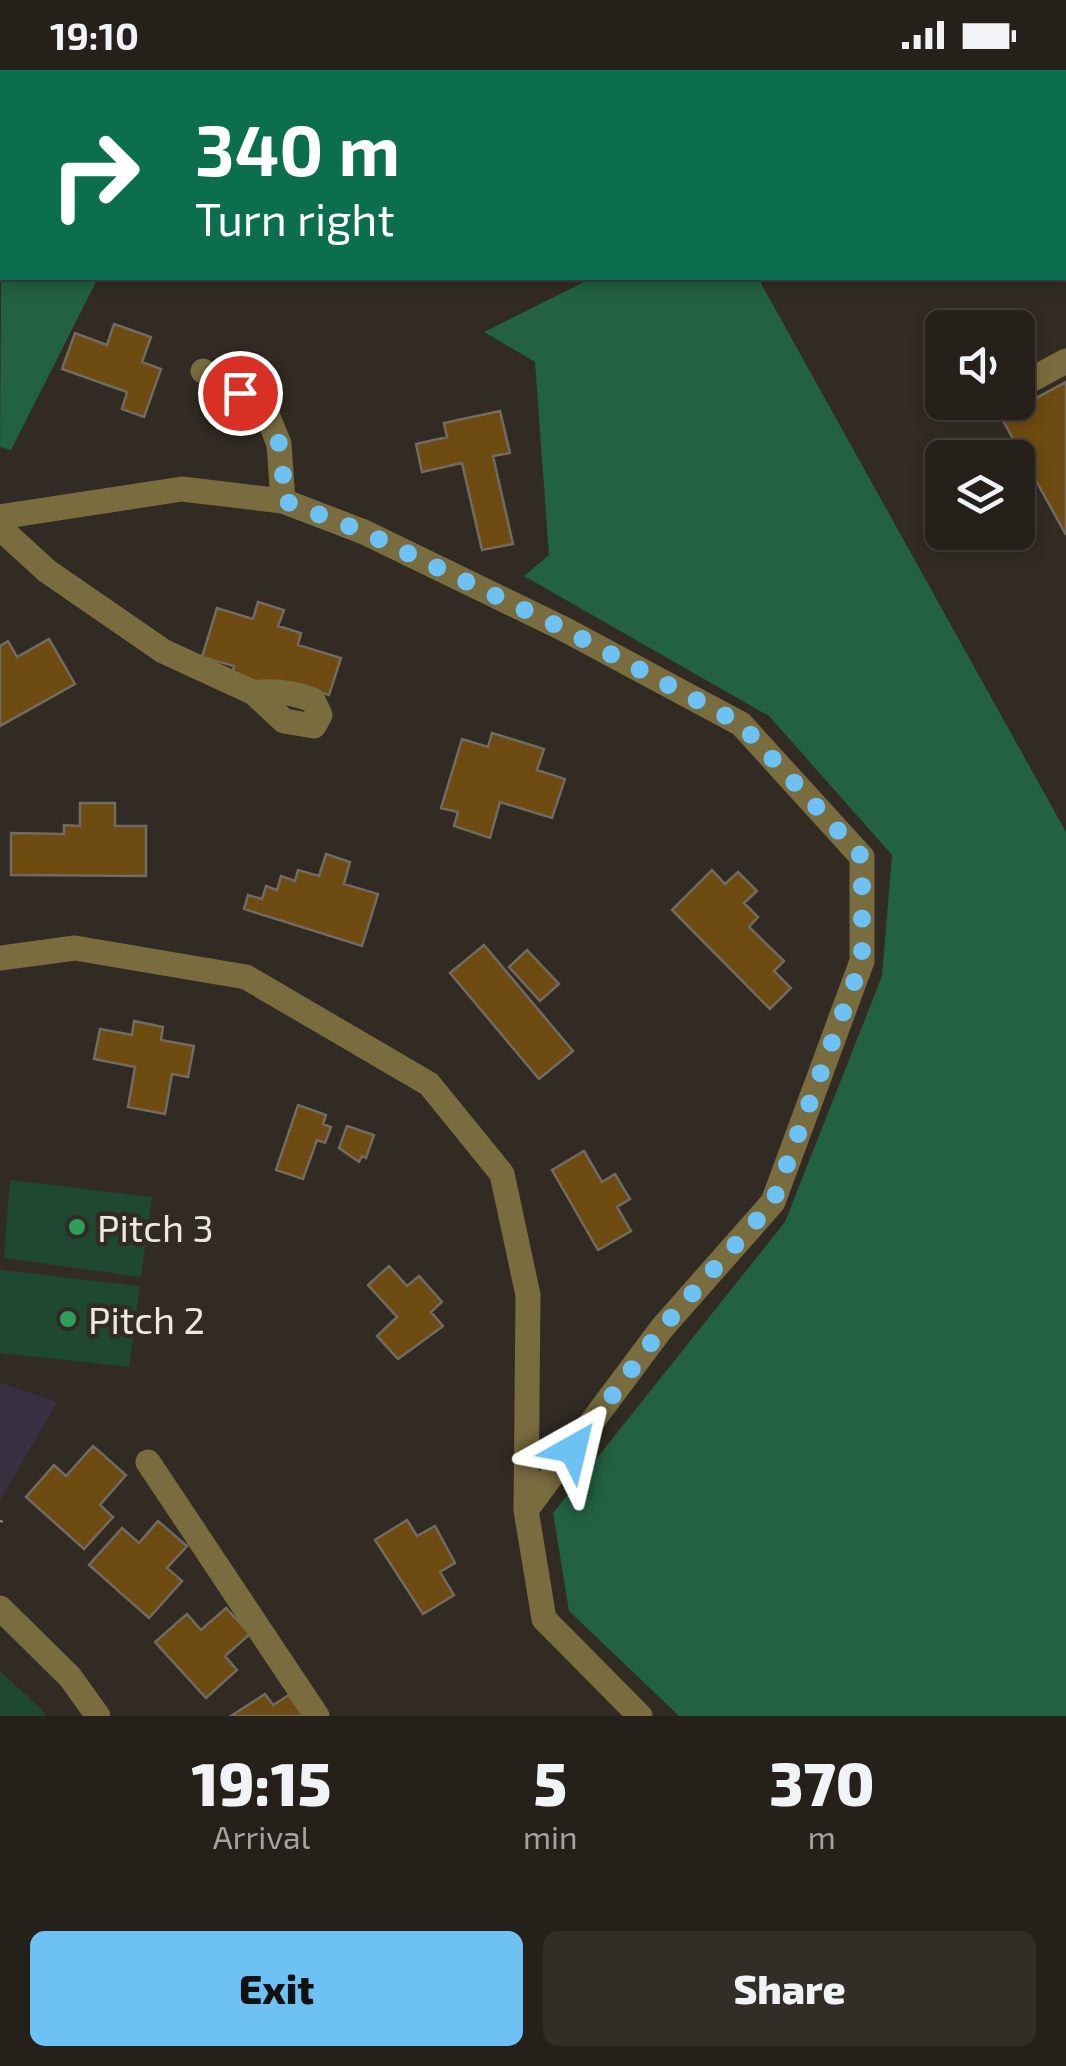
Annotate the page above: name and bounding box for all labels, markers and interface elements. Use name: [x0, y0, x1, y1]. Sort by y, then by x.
text: 19:10: [50, 12, 139, 58]
text: 340 m: [195, 106, 400, 190]
icon: right: [30, 110, 160, 240]
text: Turn right: [195, 191, 395, 245]
map controls: [925, 310, 1035, 550]
button: sound: [925, 310, 1035, 420]
pin: [198, 351, 283, 436]
icon: arrive: [213, 366, 268, 421]
button: layers: [925, 440, 1035, 550]
place label: Pitch 3: [97, 1204, 214, 1250]
marker: Pitch 3: [66, 1216, 88, 1238]
place label: Pitch 2: [88, 1296, 205, 1342]
marker: Pitch 2: [57, 1308, 79, 1330]
position arrow: [521, 1397, 625, 1501]
text: 19:15: [192, 1746, 331, 1818]
text: 5: [533, 1746, 567, 1818]
text: 370: [769, 1746, 874, 1818]
text: Arrival: [213, 1817, 310, 1855]
text: min: [523, 1817, 578, 1855]
text: m: [808, 1817, 836, 1855]
button: Exit: [30, 1931, 523, 2046]
button: Share: [543, 1931, 1036, 2046]

